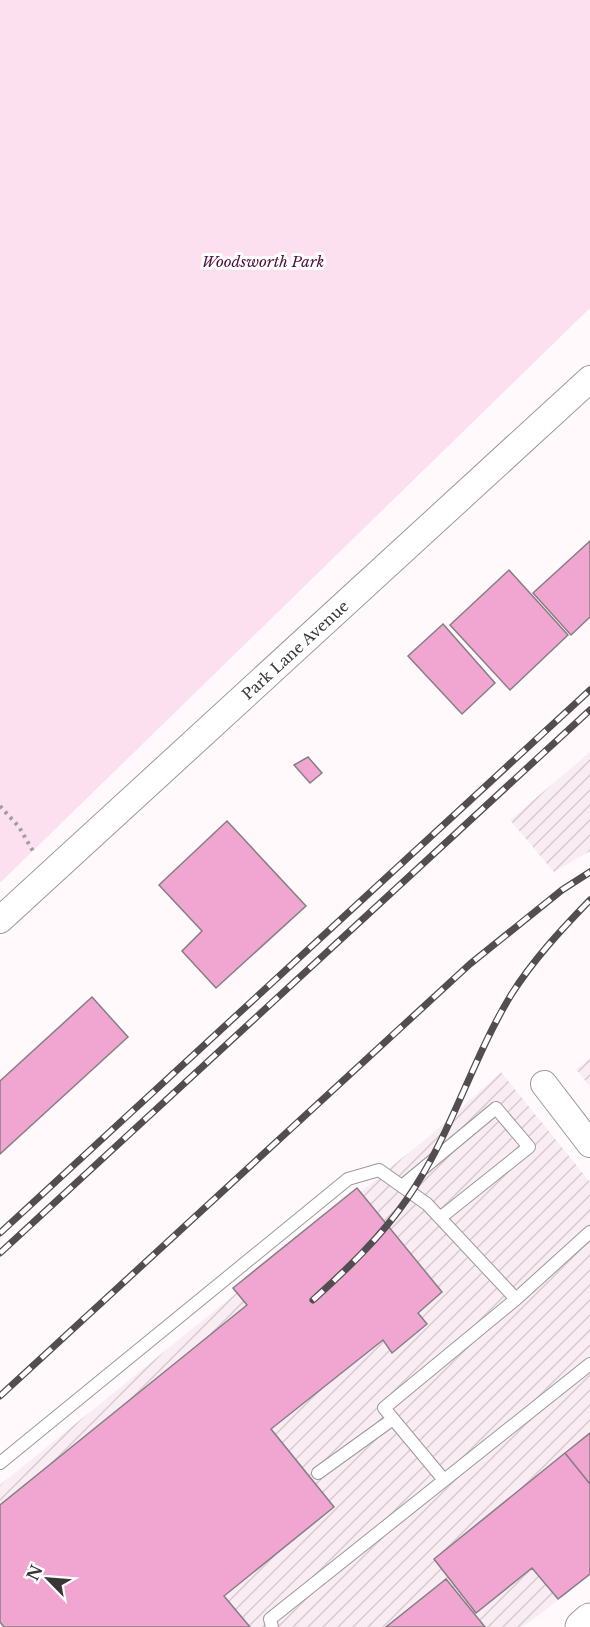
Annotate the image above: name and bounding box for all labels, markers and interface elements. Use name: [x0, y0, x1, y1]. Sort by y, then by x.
park label: Woodsworth Park: [202, 252, 324, 271]
street label: Park Lane Avenue: [238, 596, 352, 703]
north arrow: [18, 1549, 78, 1609]
text: N: [22, 1562, 47, 1584]

